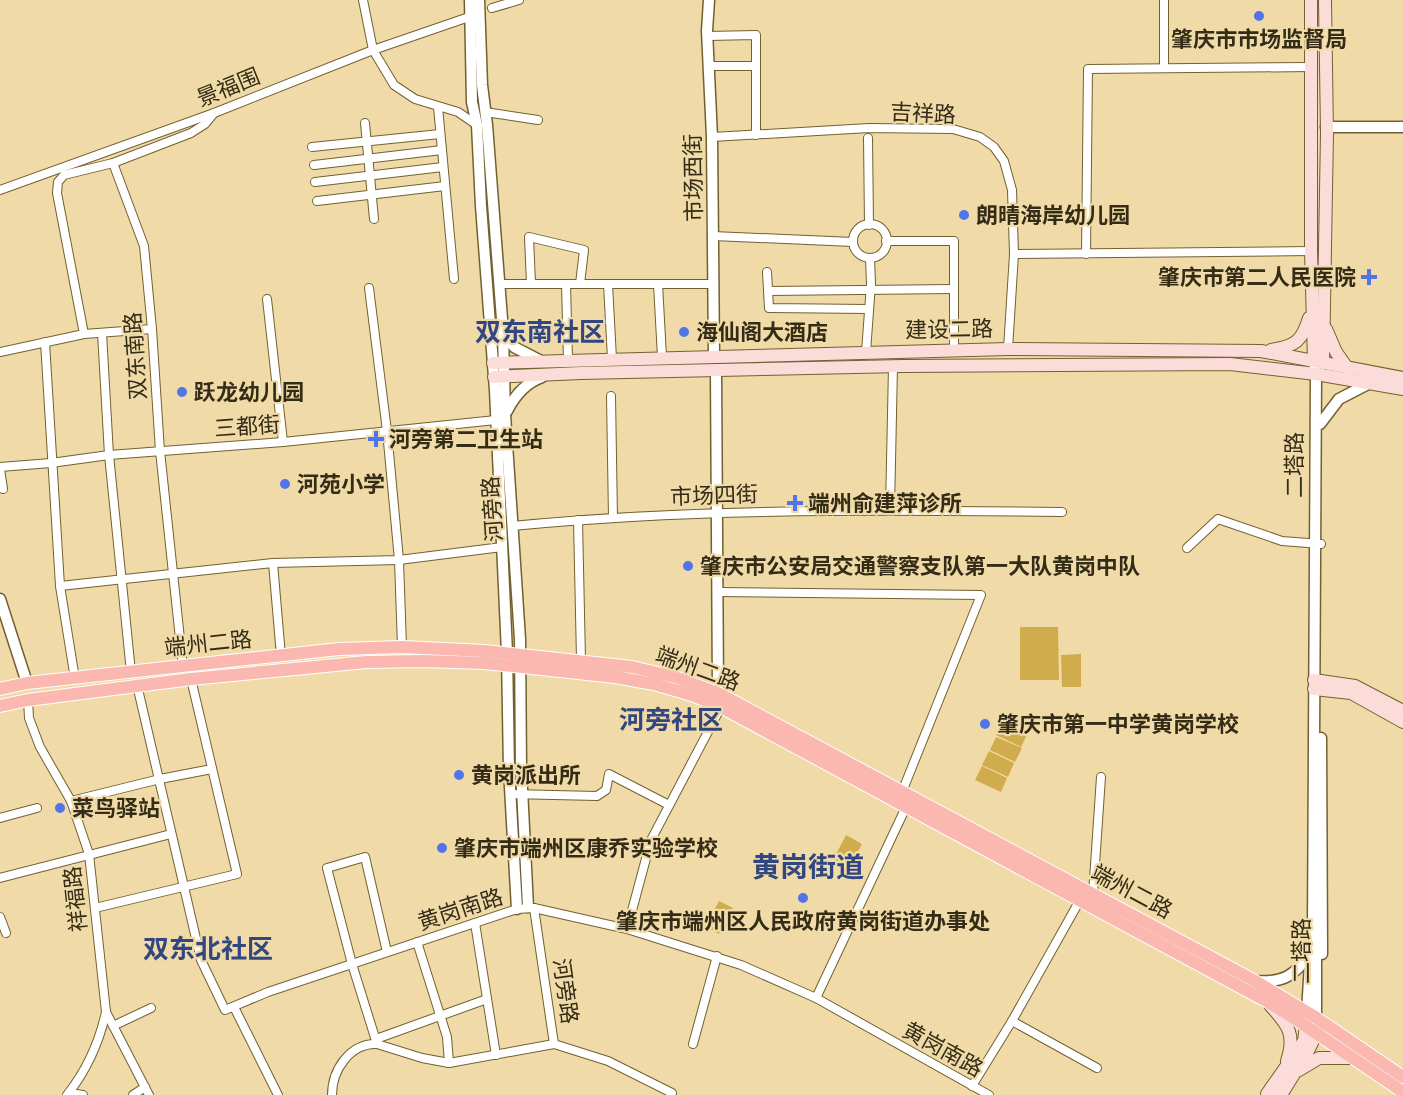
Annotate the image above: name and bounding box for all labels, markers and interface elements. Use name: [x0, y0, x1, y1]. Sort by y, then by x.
marker: 肇庆市市场监督局: [1252, 9, 1266, 23]
place label: 肇庆市市场监督局: [1171, 26, 1347, 53]
street label: 景福围: [193, 63, 264, 112]
street label: 吉祥路: [889, 98, 957, 129]
street label: 市场西街: [679, 134, 708, 222]
place label: 朗晴海岸幼儿园: [976, 202, 1130, 229]
marker: 朗晴海岸幼儿园: [957, 208, 971, 222]
place label: 肇庆市第二人民医院: [1158, 264, 1356, 291]
marker: 肇庆市第二人民医院: [1360, 268, 1378, 286]
street label: 双东南路: [119, 311, 152, 401]
street label: 建设二路: [905, 315, 993, 344]
district label: 双东南社区: [475, 316, 605, 348]
place label: 海仙阁大酒店: [696, 319, 828, 346]
marker: 海仙阁大酒店: [677, 325, 691, 339]
place label: 跃龙幼儿园: [194, 379, 304, 406]
marker: 跃龙幼儿园: [175, 385, 189, 399]
street label: 三都街: [213, 411, 281, 442]
place label: 河旁第二卫生站: [389, 426, 543, 453]
marker: 河旁第二卫生站: [367, 430, 385, 448]
street label: 二塔路: [1281, 432, 1308, 498]
place label: 河苑小学: [297, 471, 385, 498]
street label: 河旁路: [477, 475, 508, 543]
marker: 河苑小学: [278, 477, 292, 491]
street label: 市场四街: [670, 480, 758, 511]
place label: 端州俞建萍诊所: [808, 490, 962, 517]
marker: 端州俞建萍诊所: [786, 494, 804, 512]
place label: 肇庆市公安局交通警察支队第一大队黄岗中队: [700, 553, 1140, 580]
marker: 肇庆市公安局交通警察支队第一大队黄岗中队: [681, 559, 695, 573]
street label: 端州二路: [163, 625, 253, 662]
street label: 端州二路: [652, 641, 744, 696]
district label: 河旁社区: [619, 704, 723, 736]
place label: 肇庆市第一中学黄岗学校: [997, 711, 1239, 738]
marker: 肇庆市第一中学黄岗学校: [978, 717, 992, 731]
place label: 黄岗派出所: [471, 762, 581, 789]
marker: 黄岗派出所: [452, 768, 466, 782]
place label: 菜鸟驿站: [72, 795, 160, 822]
marker: 菜鸟驿站: [53, 801, 67, 815]
place label: 肇庆市端州区康乔实验学校: [454, 835, 718, 862]
marker: 肇庆市端州区康乔实验学校: [435, 841, 449, 855]
district label: 黄岗街道: [752, 850, 864, 884]
street label: 端州二路: [1087, 859, 1177, 924]
street label: 祥福路: [59, 865, 92, 933]
street label: 黄岗南路: [414, 883, 506, 936]
marker: 肇庆市端州区人民政府黄岗街道办事处: [796, 891, 810, 905]
place label: 肇庆市端州区人民政府黄岗街道办事处: [616, 908, 990, 935]
street label: 二塔路: [1288, 918, 1315, 984]
district label: 双东北社区: [143, 933, 273, 965]
street label: 河旁路: [548, 957, 583, 1026]
street label: 黄岗南路: [898, 1016, 988, 1083]

